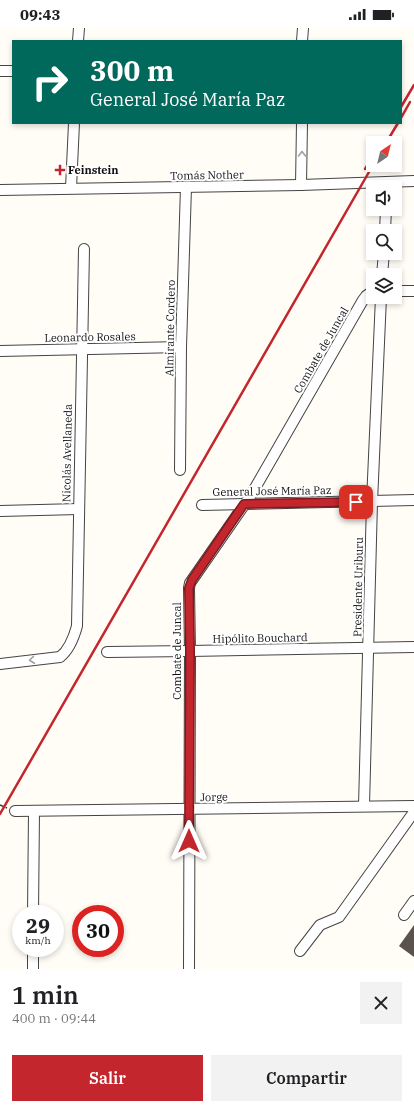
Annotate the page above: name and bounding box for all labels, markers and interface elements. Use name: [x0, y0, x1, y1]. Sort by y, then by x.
text: 09:43: [20, 5, 61, 24]
text: 300 m: [90, 52, 174, 89]
icon: right: [24, 56, 76, 108]
text: General José María Paz: [90, 88, 285, 111]
north arrow: [366, 136, 402, 172]
map controls: [366, 136, 402, 304]
one-way arrow: [298, 151, 306, 157]
place label: Feinstein: [68, 163, 118, 177]
marker: Feinstein: [55, 165, 65, 175]
street label: Tomás Nother: [170, 167, 244, 183]
button: sound: [366, 180, 402, 216]
button: search: [366, 224, 402, 260]
button: layers: [366, 268, 402, 304]
street label: Almirante Cordero: [162, 280, 178, 376]
street label: Combate de Juncal: [291, 304, 351, 396]
street label: Leonardo Rosales: [44, 329, 136, 345]
street label: Nicolás Avellaneda: [59, 404, 75, 502]
street label: General José María Paz: [212, 483, 332, 499]
pin: [339, 485, 373, 519]
icon: arrive: [345, 491, 367, 513]
street label: Presidente Uriburu: [350, 537, 366, 637]
street label: Combate de Juncal: [170, 602, 184, 700]
street label: Hipólito Bouchard: [212, 630, 308, 646]
one-way arrow: [29, 656, 35, 665]
street label: Jorge: [200, 790, 228, 804]
position arrow: [168, 820, 210, 862]
speed limit sign: 30: [72, 905, 124, 957]
text: 29: [26, 912, 50, 939]
text: km/h: [25, 934, 51, 947]
text: 1 min: [12, 979, 79, 1011]
button: close: [360, 982, 402, 1024]
text: 400 m · 09:44: [12, 1010, 96, 1027]
button: Salir: [12, 1055, 203, 1101]
button: Compartir: [211, 1055, 402, 1101]

